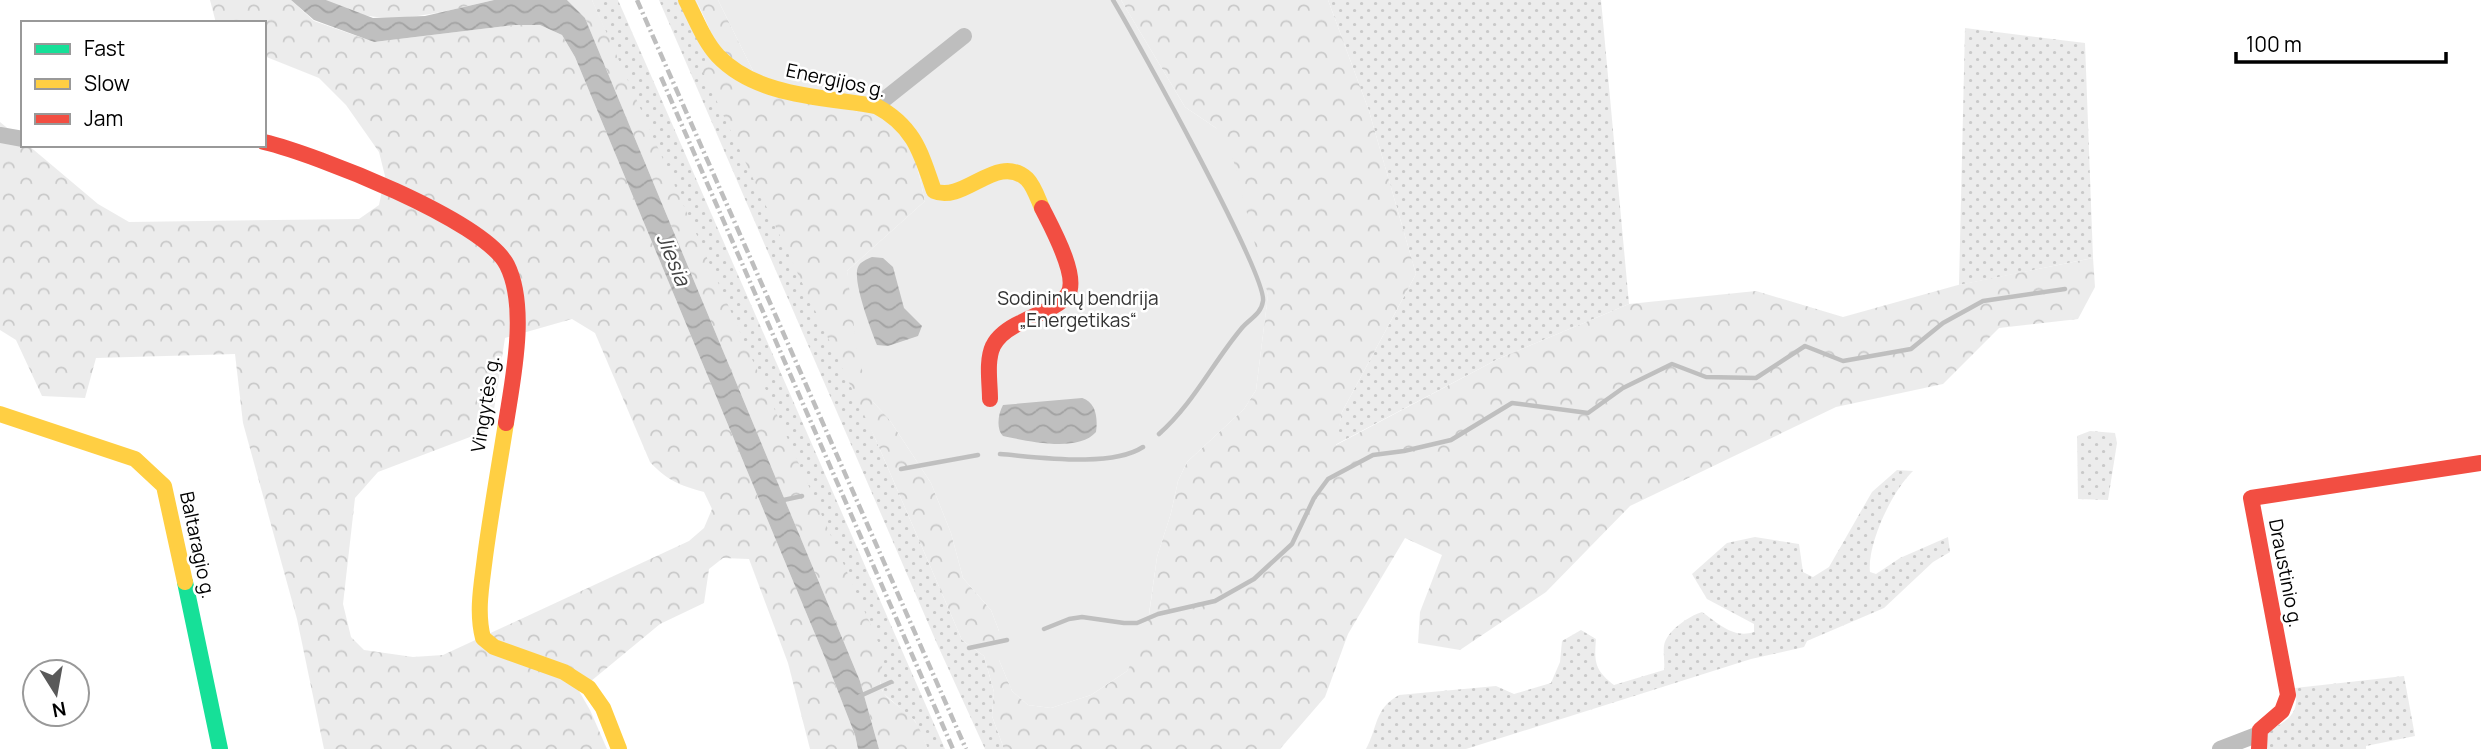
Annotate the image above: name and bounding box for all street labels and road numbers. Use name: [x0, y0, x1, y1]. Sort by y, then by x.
street label: Energijos g.: [784, 57, 888, 103]
street label: Vingytės g.: [465, 354, 505, 454]
street label: Baltaragio g.: [174, 489, 222, 601]
street label: Draustinio g.: [2263, 517, 2309, 629]

